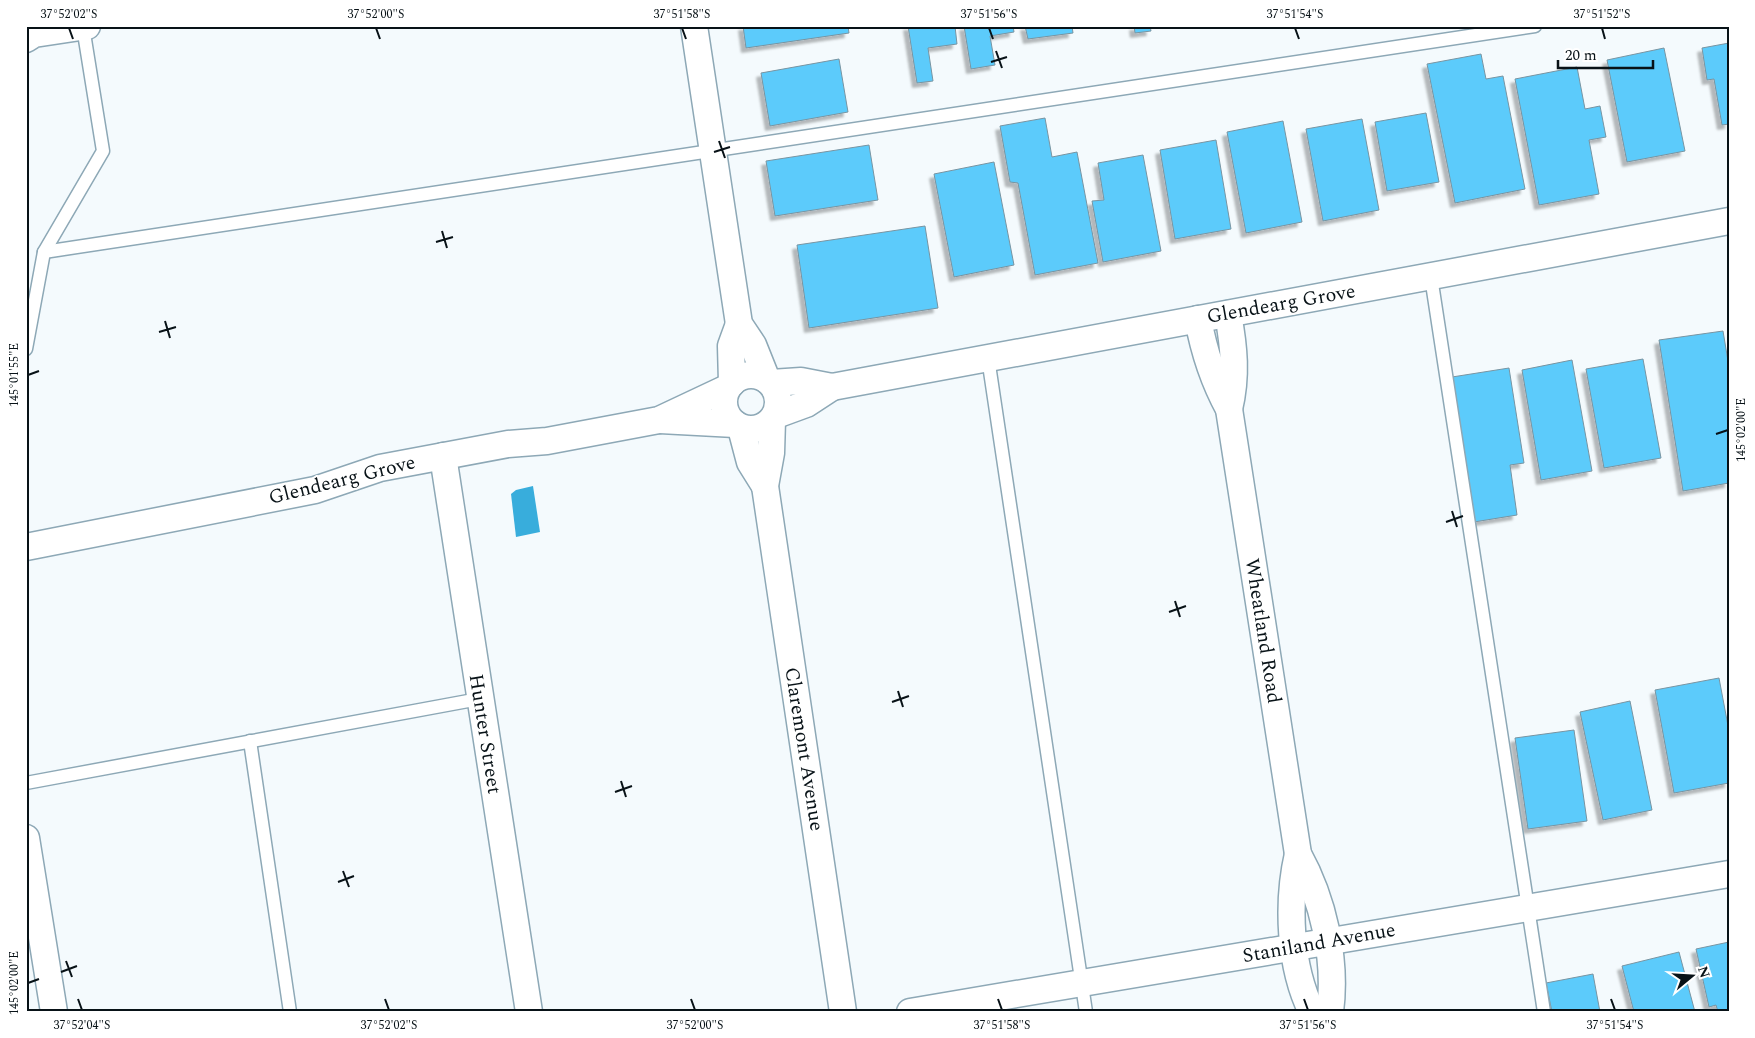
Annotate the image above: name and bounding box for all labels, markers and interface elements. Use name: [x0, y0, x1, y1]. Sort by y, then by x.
text: 37°52'02"S: [41, 5, 97, 24]
text: 37°52'00"S: [348, 5, 404, 24]
text: 37°51'58"S: [654, 5, 710, 24]
text: 37°51'56"S: [961, 5, 1017, 24]
text: 37°51'54"S: [1267, 5, 1323, 24]
text: 37°51'52"S: [1574, 5, 1630, 24]
scale bar: [1558, 38, 1652, 70]
text: 20 m: [1565, 44, 1597, 67]
street label: Glendearg Grove: [1204, 276, 1358, 332]
text: 145°01'55"E: [5, 343, 24, 407]
text: 145°02'00"E: [1732, 398, 1751, 462]
street label: Glendearg Grove: [265, 447, 419, 513]
street label: Wheatland Road: [1237, 556, 1289, 706]
street label: Claremont Avenue: [776, 665, 832, 833]
street label: Hunter Street: [461, 672, 509, 796]
street label: Staniland Avenue: [1240, 915, 1398, 971]
north arrow: [1668, 950, 1718, 1000]
text: 145°02'00"E: [5, 951, 24, 1015]
text: N: [1692, 963, 1716, 981]
text: 37°52'04"S: [54, 1016, 110, 1035]
text: 37°52'02"S: [361, 1016, 417, 1035]
text: 37°52'00"S: [667, 1016, 723, 1035]
text: 37°51'58"S: [974, 1016, 1030, 1035]
text: 37°51'56"S: [1280, 1016, 1336, 1035]
text: 37°51'54"S: [1587, 1016, 1643, 1035]

